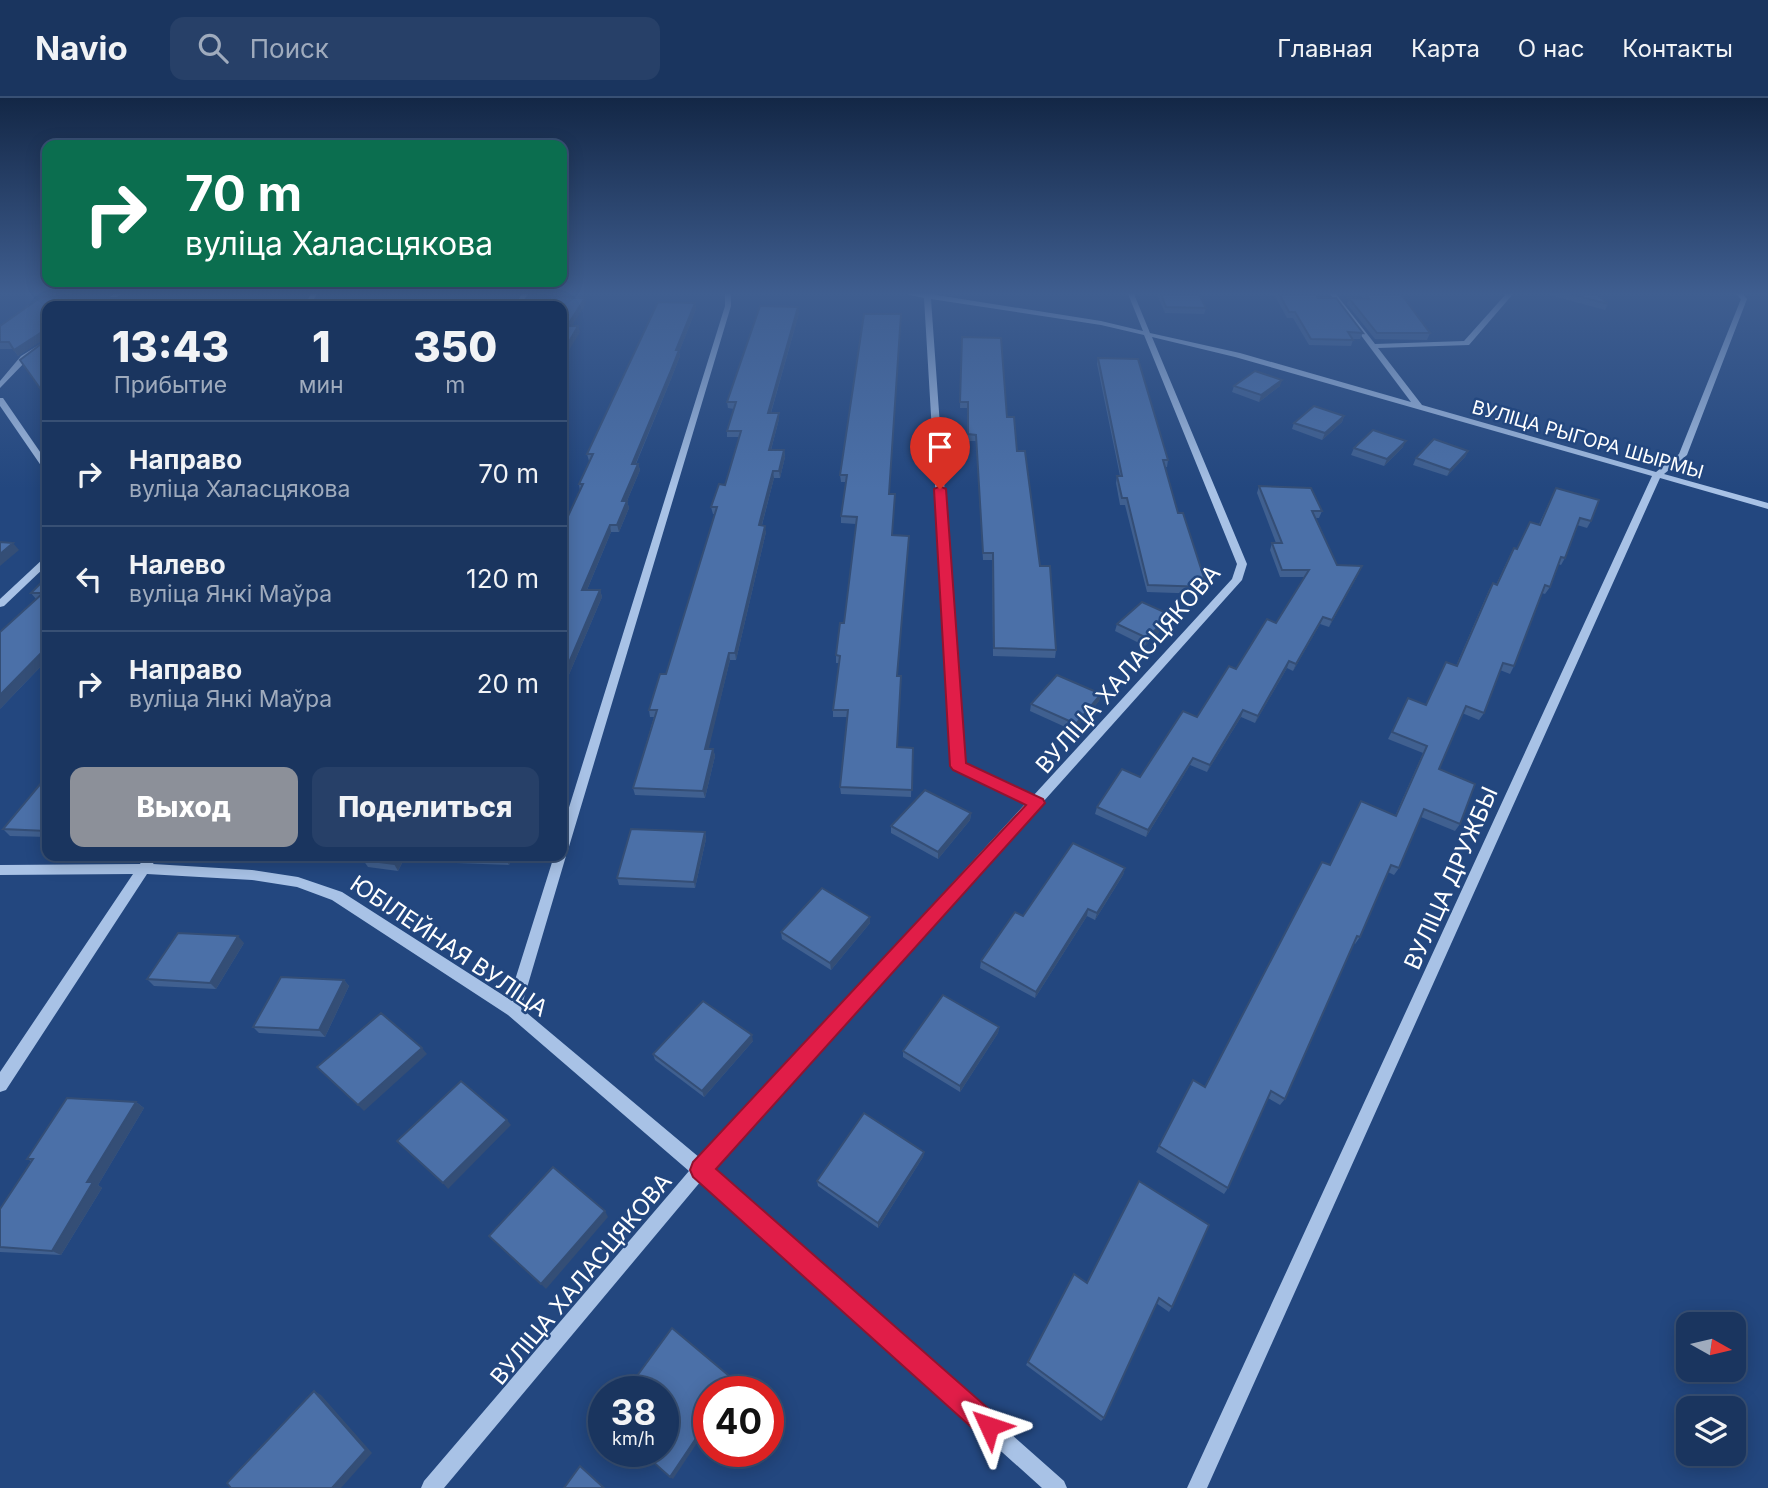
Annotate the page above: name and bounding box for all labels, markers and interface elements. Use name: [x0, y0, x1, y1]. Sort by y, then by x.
search box: [170, 17, 660, 80]
text: Navio: [35, 28, 128, 68]
icon: search: [194, 29, 232, 67]
text: Поиск: [250, 33, 329, 64]
text: Главная: [1277, 34, 1373, 63]
text: Карта: [1411, 34, 1480, 63]
text: О нас: [1518, 34, 1584, 63]
text: Контакты: [1622, 34, 1733, 63]
text: 70 m: [185, 164, 302, 223]
icon: right: [70, 168, 161, 259]
text: вуліца Халасцякова: [185, 224, 493, 263]
text: 13:43: [112, 321, 229, 372]
text: 1: [312, 321, 330, 372]
text: 350: [413, 321, 497, 372]
text: Прибытие: [114, 371, 227, 399]
text: мин: [299, 371, 344, 399]
text: m: [445, 371, 465, 399]
street label: ВУЛІЦА РЫГОРА ШЫРМЫ: [1469, 395, 1706, 484]
pin: [910, 417, 970, 489]
icon: arrive: [921, 428, 959, 466]
text: Направо: [129, 444, 242, 475]
icon: right: [70, 455, 108, 493]
text: 70 m: [478, 458, 539, 489]
text: вуліца Халасцякова: [129, 475, 351, 503]
text: Налево: [129, 549, 226, 580]
street label: ВУЛІЦА ХАЛАСЦЯКОВА: [1030, 559, 1226, 779]
icon: left: [70, 560, 108, 598]
text: 120 m: [466, 563, 539, 594]
text: вуліца Янкі Маўра: [129, 580, 332, 608]
text: Направо: [129, 654, 242, 685]
icon: right: [70, 665, 108, 703]
text: 20 m: [477, 668, 539, 699]
text: вуліца Янкі Маўра: [129, 685, 332, 713]
button: Выход: [70, 767, 298, 847]
button: Поделиться: [312, 767, 539, 847]
street label: ВУЛІЦА ДРУЖБЫ: [1398, 782, 1504, 974]
street label: ЮБІЛЕЙНАЯ ВУЛІЦА: [345, 869, 553, 1023]
street label: ВУЛІЦА ХАЛАСЦЯКОВА: [484, 1168, 678, 1390]
north arrow: [1676, 1312, 1746, 1382]
map controls: [1676, 1312, 1746, 1466]
speed limit sign: 40: [693, 1376, 784, 1467]
position arrow: [952, 1389, 1026, 1463]
text: 38: [611, 1391, 656, 1433]
button: layers: [1676, 1396, 1746, 1466]
text: km/h: [612, 1428, 655, 1449]

